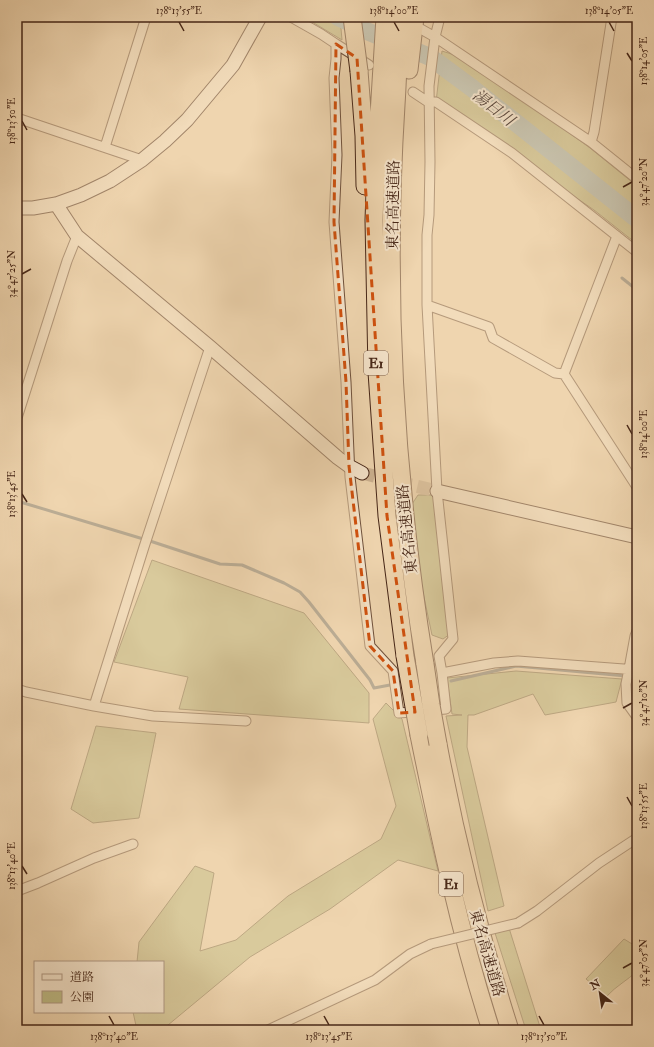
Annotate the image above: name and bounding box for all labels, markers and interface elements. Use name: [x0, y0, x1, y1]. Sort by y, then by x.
text: 138°13'55"E: [156, 5, 202, 17]
text: 138°14'00"E: [370, 5, 418, 17]
text: 138°14'05"E: [585, 5, 633, 17]
text: 138°14'05"E: [638, 37, 650, 85]
water label: 湯日川: [468, 85, 520, 132]
text: 138°13'50"E: [6, 98, 18, 144]
text: 34°47'20"N: [638, 158, 650, 206]
street label: 東名高速道路: [383, 160, 404, 250]
text: 34°47'25"N: [6, 250, 18, 298]
road number: E1: [364, 351, 388, 375]
text: 138°14'00"E: [638, 410, 650, 458]
text: 138°13'45"E: [6, 471, 18, 517]
street label: 東名高速道路: [393, 483, 422, 575]
text: 34°47'10"N: [638, 679, 650, 727]
text: 138°13'55"E: [638, 783, 650, 829]
text: 138°13'40"E: [6, 842, 18, 890]
road number: E1: [439, 872, 463, 896]
street label: 東名高速道路: [465, 907, 508, 999]
text: 34°47'05"N: [638, 939, 650, 987]
legend: [34, 961, 164, 1013]
text: 道路: [70, 970, 94, 985]
north arrow: [580, 973, 620, 1013]
text: N: [587, 976, 604, 993]
text: 公園: [70, 990, 94, 1005]
text: 138°13'40"E: [90, 1031, 138, 1043]
text: 138°13'45"E: [306, 1031, 352, 1043]
text: 138°13'50"E: [521, 1031, 567, 1043]

